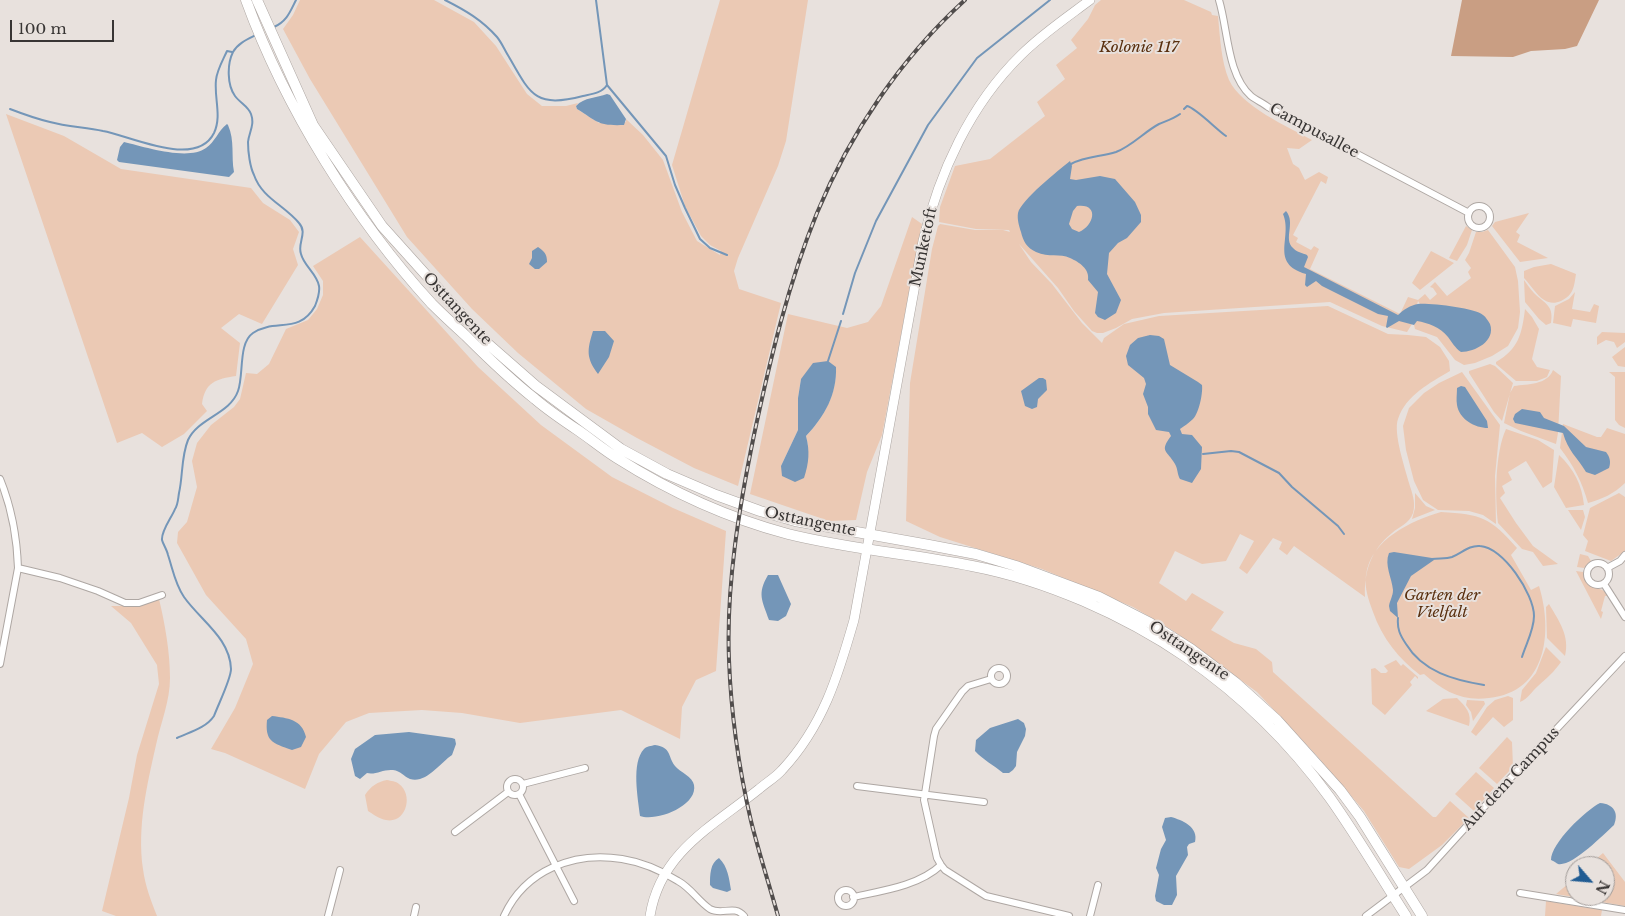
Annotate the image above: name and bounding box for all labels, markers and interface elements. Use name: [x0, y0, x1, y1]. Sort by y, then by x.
scale bar: [12, 10, 116, 42]
text: 100 m: [18, 19, 67, 38]
park label: Kolonie 117: [1099, 39, 1179, 57]
street label: Campusallee: [1266, 100, 1362, 162]
street label: Munketoft: [907, 205, 941, 289]
street label: Osttangente: [419, 269, 495, 349]
street label: Osttangente: [763, 504, 857, 540]
park label: Garten der Vielfalt: [1404, 587, 1480, 622]
street label: Osttangente: [1145, 618, 1233, 684]
street label: Auf dem Campus: [1459, 724, 1563, 834]
north arrow: [1565, 856, 1615, 906]
text: N: [1591, 877, 1613, 897]

